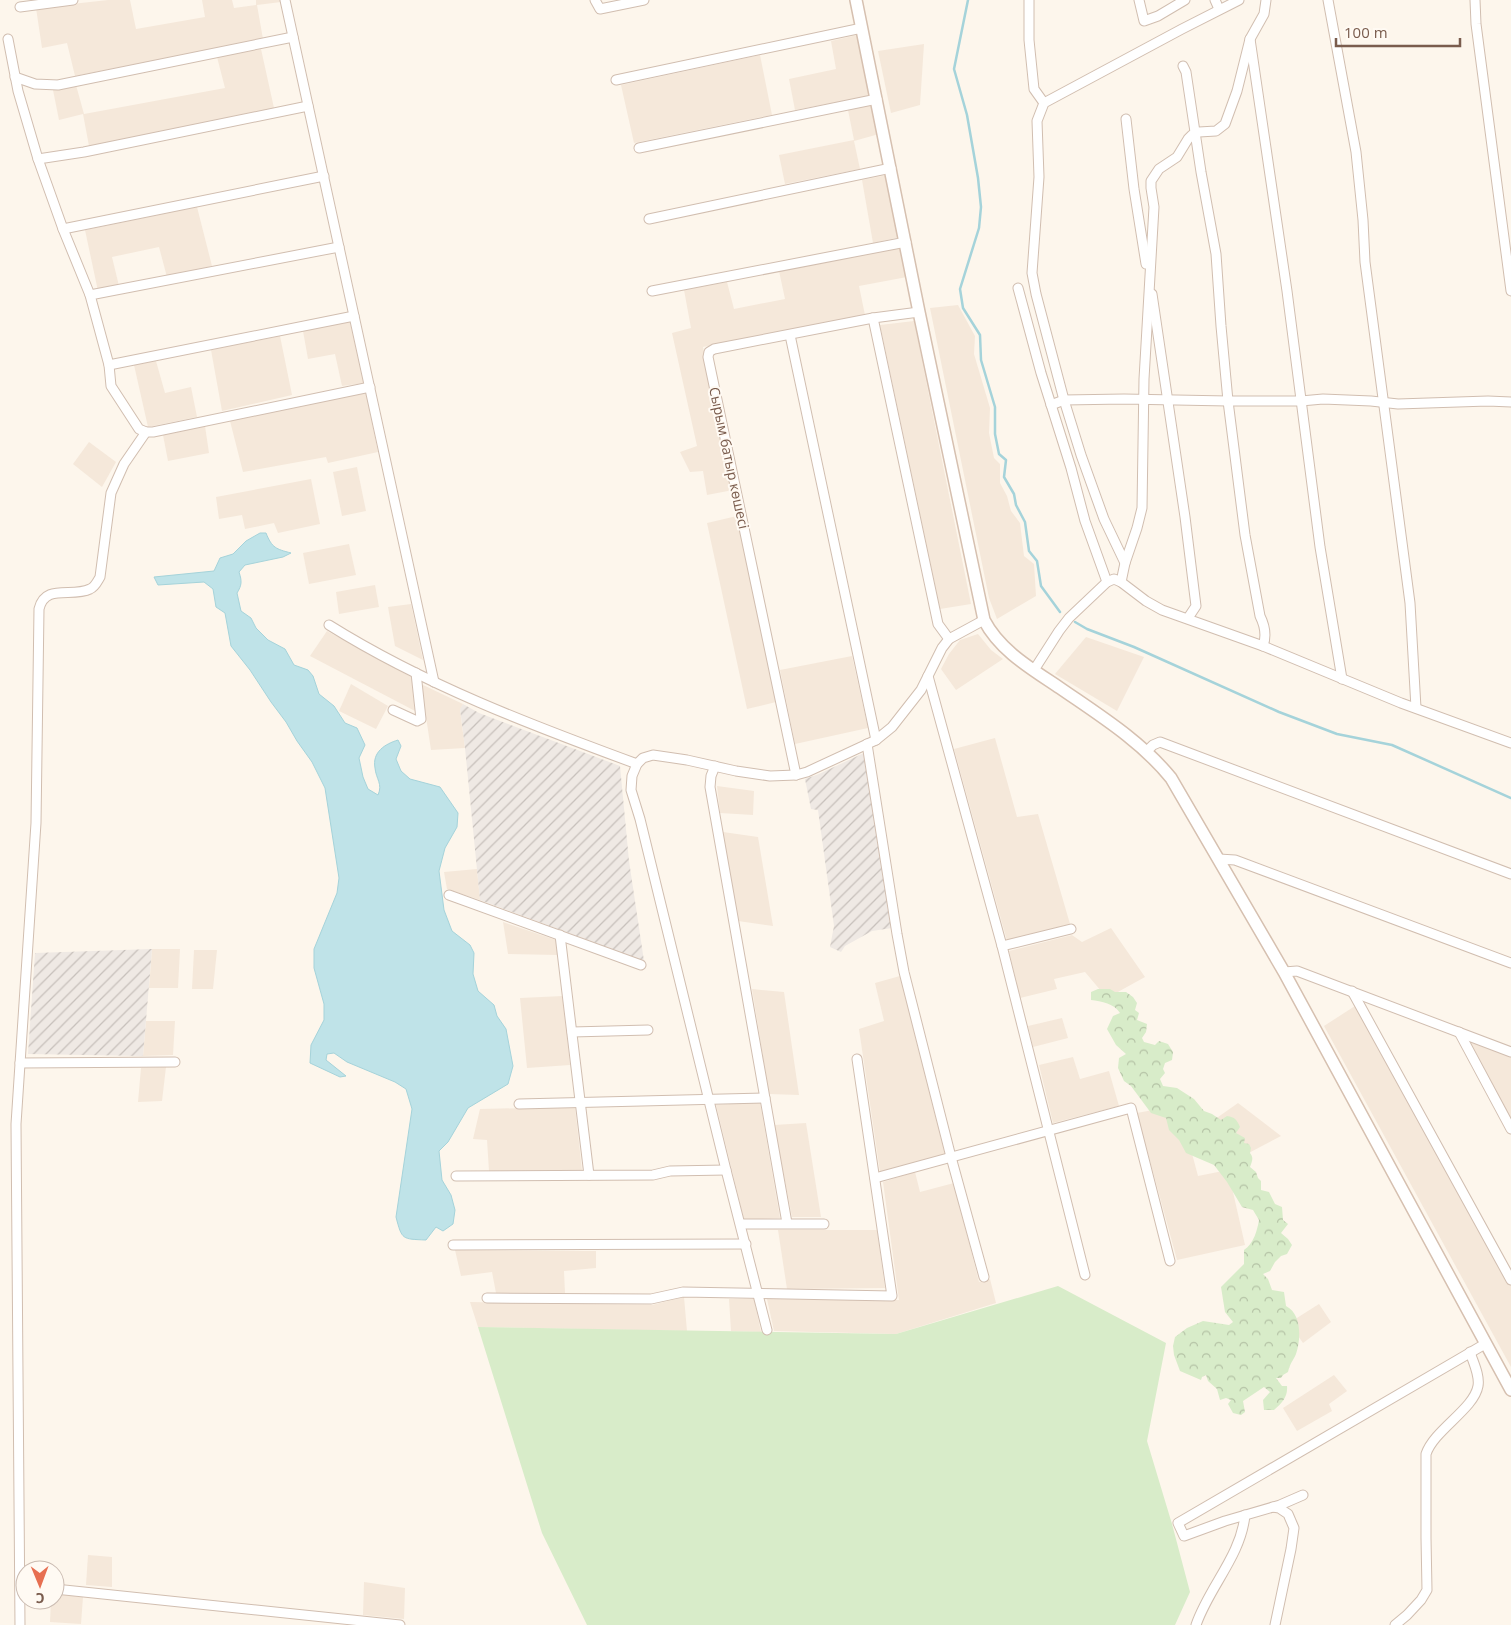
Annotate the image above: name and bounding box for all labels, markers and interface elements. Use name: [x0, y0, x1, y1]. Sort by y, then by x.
scale bar: [1336, 15, 1460, 47]
text: 100 m: [1344, 22, 1388, 42]
street label: Сырым батыр көшесі: [705, 385, 754, 531]
north arrow: [15, 1560, 65, 1610]
text: С: [36, 1589, 45, 1608]

